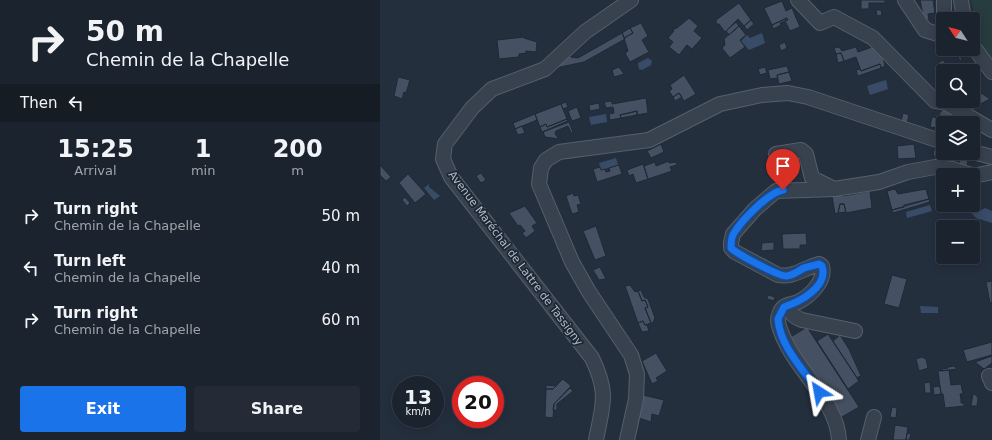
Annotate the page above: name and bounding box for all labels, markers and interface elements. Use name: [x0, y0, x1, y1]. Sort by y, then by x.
north arrow: [936, 12, 980, 56]
map controls: [936, 12, 980, 264]
text: 50 m: [86, 15, 164, 48]
icon: right: [20, 16, 72, 68]
text: Chemin de la Chapelle: [86, 49, 289, 70]
button: search: [936, 64, 980, 108]
icon: left: [65, 92, 87, 114]
text: Then: [20, 94, 57, 112]
button: layers: [936, 116, 980, 160]
text: 15:25: [57, 135, 134, 163]
text: 1: [195, 135, 211, 163]
text: 200: [273, 135, 323, 163]
pin: [766, 149, 800, 190]
icon: arrive: [772, 155, 794, 177]
text: Arrival: [74, 163, 117, 178]
text: min: [191, 163, 215, 178]
text: m: [291, 163, 304, 178]
street label: Avenue Maréchal de Lattre de Tassigny: [446, 168, 586, 348]
button: +: [936, 168, 980, 212]
text: Turn right: [54, 200, 138, 218]
icon: right: [20, 205, 42, 227]
text: 50 m: [322, 207, 360, 225]
text: Chemin de la Chapelle: [54, 218, 201, 233]
button: −: [936, 220, 980, 264]
text: Turn left: [54, 252, 126, 270]
icon: left: [20, 257, 42, 279]
text: 40 m: [322, 259, 360, 277]
text: Chemin de la Chapelle: [54, 270, 201, 285]
text: Turn right: [54, 304, 138, 322]
icon: right: [20, 309, 42, 331]
text: 60 m: [322, 311, 360, 329]
text: Chemin de la Chapelle: [54, 322, 201, 337]
position arrow: [798, 371, 840, 413]
speed limit sign: 20: [452, 376, 504, 428]
text: 13: [404, 385, 432, 409]
button: Exit: [20, 386, 186, 432]
button: Share: [194, 386, 360, 432]
text: km/h: [405, 406, 431, 417]

